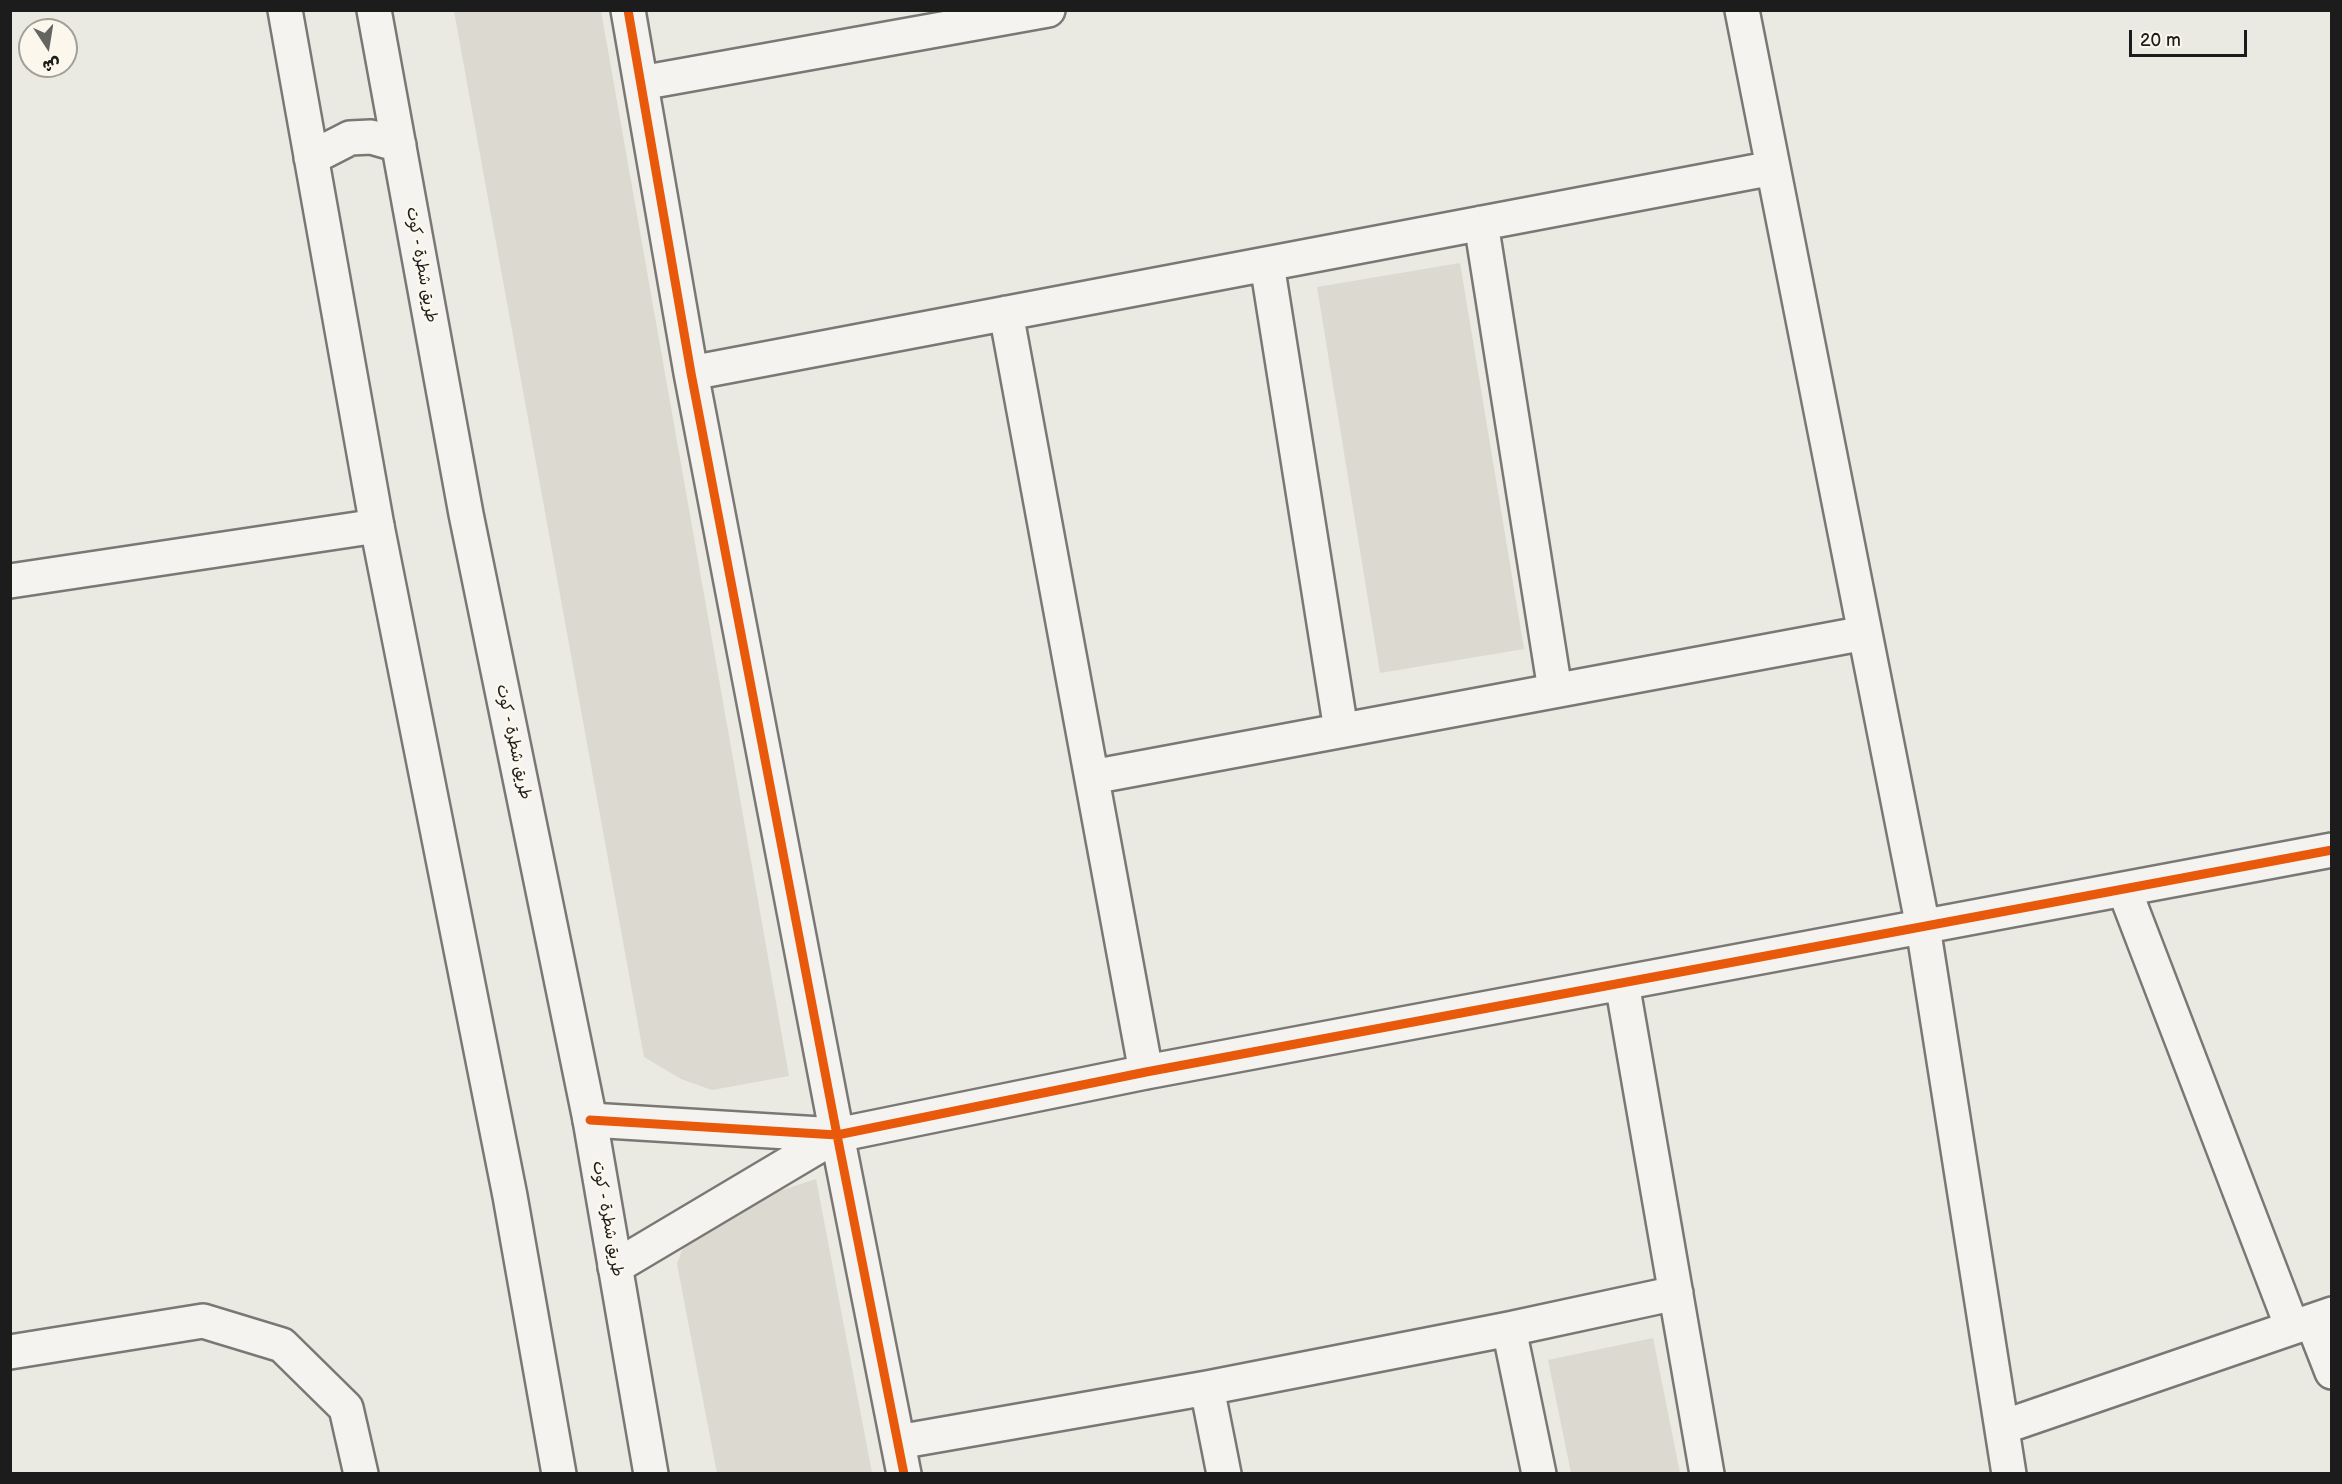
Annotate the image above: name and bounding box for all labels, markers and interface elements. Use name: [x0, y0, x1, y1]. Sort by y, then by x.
north arrow: [18, 18, 78, 78]
scale bar: [2132, 18, 2250, 56]
text: 20 m: [2140, 30, 2181, 51]
text: ش: [41, 53, 62, 75]
street label: طريق شطرة - كوت: [401, 206, 441, 324]
street label: طريق شطرة - كوت: [491, 683, 535, 801]
street label: طريق شطرة - كوت: [587, 1160, 627, 1278]

